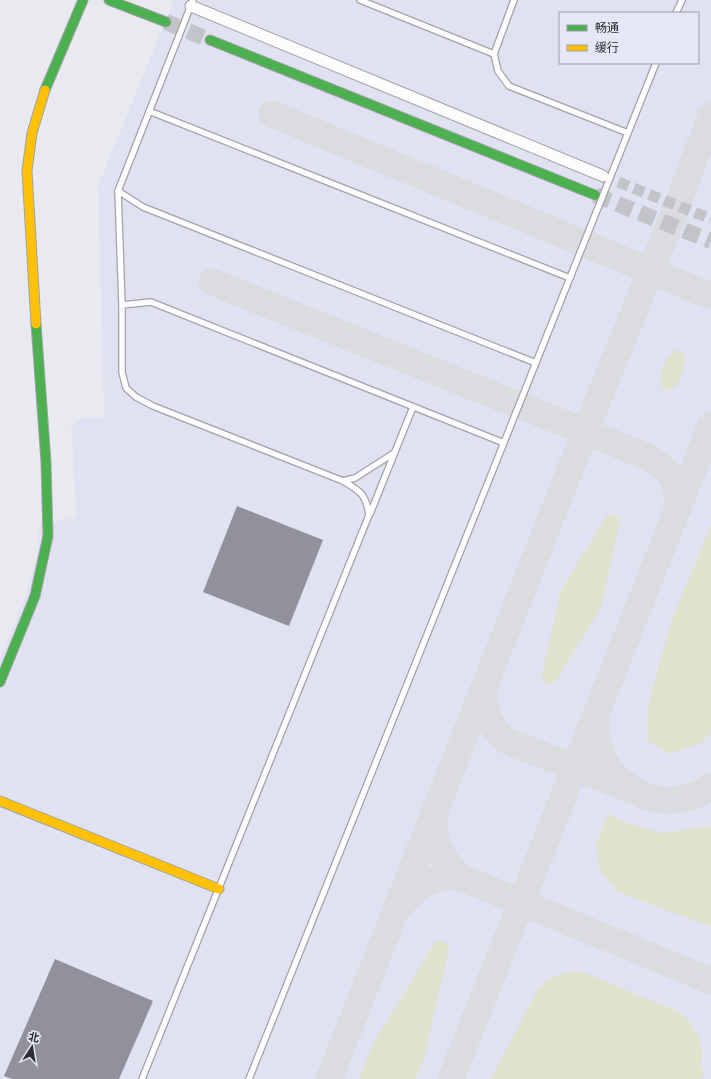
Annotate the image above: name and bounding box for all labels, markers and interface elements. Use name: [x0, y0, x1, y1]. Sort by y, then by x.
legend: [559, 12, 699, 64]
text: 畅通: [595, 20, 619, 35]
text: 缓行: [595, 40, 619, 55]
north arrow: [12, 1027, 52, 1067]
text: 北: [27, 1029, 41, 1044]

